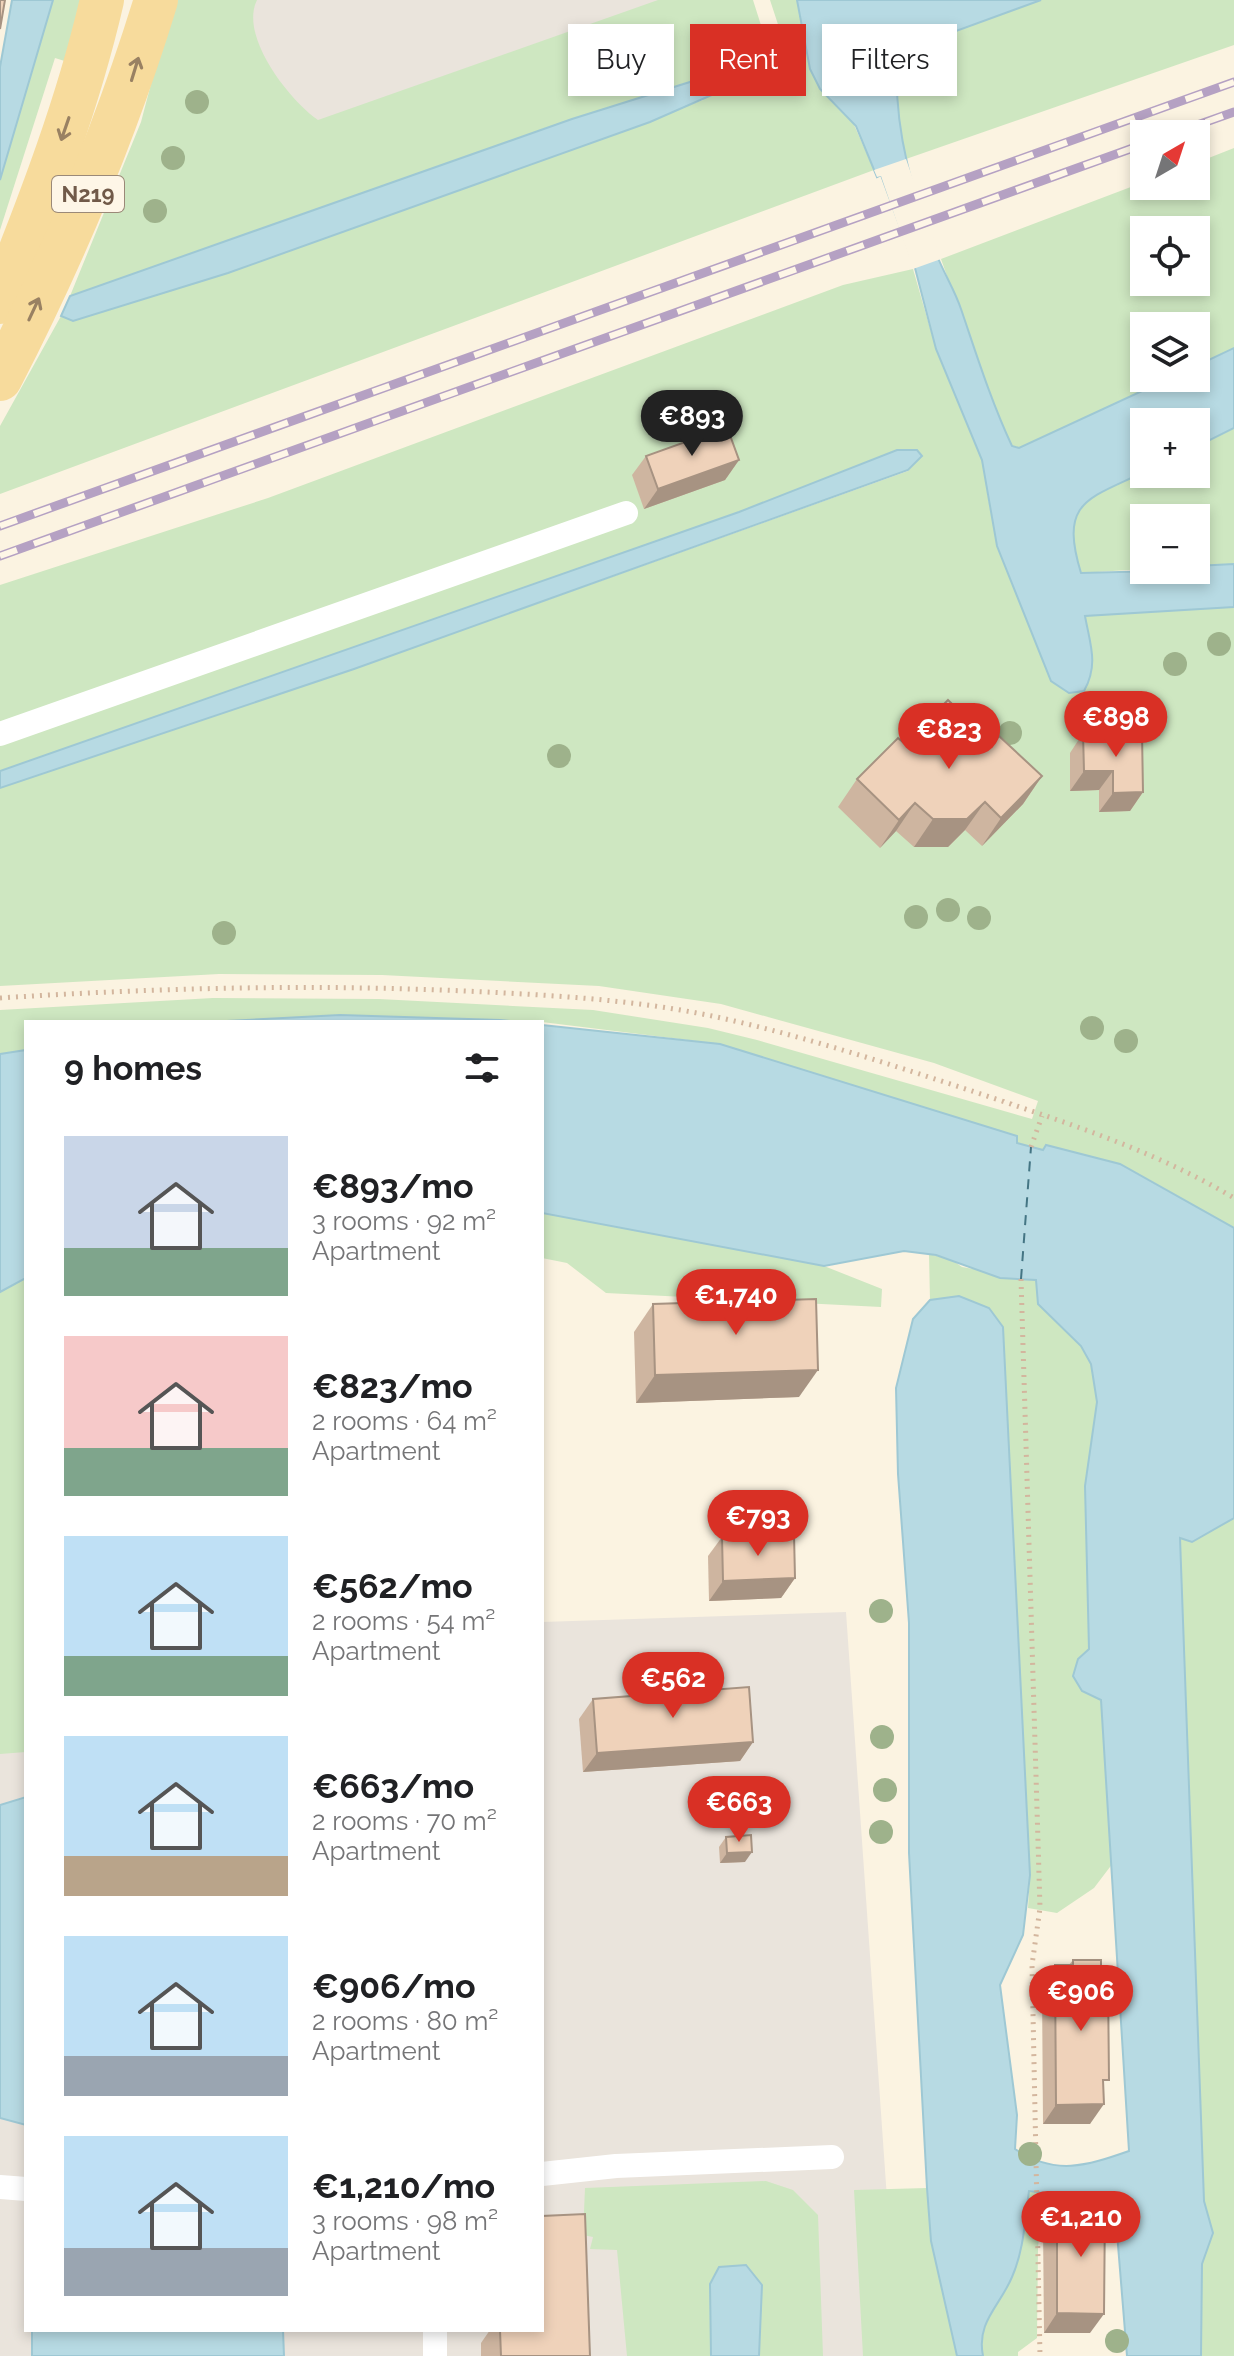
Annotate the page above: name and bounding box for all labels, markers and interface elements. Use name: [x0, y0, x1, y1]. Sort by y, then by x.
chip: Buy: [568, 24, 674, 96]
chip: Rent: [690, 24, 806, 96]
chip: Filters: [822, 24, 957, 96]
one-way arrow: [128, 57, 143, 82]
one-way arrow: [57, 116, 71, 140]
north arrow: [1130, 120, 1210, 200]
map controls: [1130, 120, 1210, 584]
road number: N219: [52, 176, 124, 212]
button: locate: [1130, 216, 1210, 296]
one-way arrow: [27, 297, 42, 321]
button: layers: [1130, 312, 1210, 392]
pin: €893: [645, 390, 739, 458]
text: €893: [659, 401, 725, 431]
button: +: [1130, 408, 1210, 488]
button: −: [1130, 504, 1210, 584]
pin: €898: [1069, 691, 1163, 759]
text: €898: [1082, 702, 1150, 732]
pin: €823: [902, 703, 996, 771]
text: €823: [916, 714, 982, 744]
icon: filters: [460, 1046, 504, 1090]
text: 9 homes: [64, 1048, 202, 1088]
text: €893/mo: [312, 1166, 474, 1206]
icon: home: [128, 1168, 224, 1264]
text: 3 rooms · 92 m²: [312, 1206, 496, 1236]
text: Apartment: [312, 1236, 441, 1266]
pin: €1,740: [671, 1269, 801, 1337]
text: €1,740: [694, 1280, 778, 1310]
text: €823/mo: [312, 1366, 473, 1406]
icon: home: [128, 1368, 224, 1464]
text: 2 rooms · 64 m²: [312, 1406, 497, 1436]
text: Apartment: [312, 1436, 441, 1466]
pin: €793: [711, 1490, 805, 1558]
text: €793: [725, 1501, 791, 1531]
text: €562/mo: [312, 1566, 473, 1606]
icon: home: [128, 1568, 224, 1664]
text: 2 rooms · 54 m²: [312, 1606, 495, 1636]
text: Apartment: [312, 1636, 441, 1666]
pin: €562: [626, 1652, 720, 1720]
text: €562: [640, 1663, 706, 1693]
text: €663/mo: [312, 1766, 474, 1806]
icon: home: [128, 1768, 224, 1864]
pin: €663: [692, 1776, 786, 1844]
text: €663: [706, 1787, 772, 1817]
text: 2 rooms · 70 m²: [312, 1806, 497, 1836]
text: Apartment: [312, 1836, 441, 1866]
pin: €906: [1034, 1965, 1128, 2033]
text: €906/mo: [312, 1966, 476, 2006]
icon: home: [128, 1968, 224, 2064]
text: €906: [1047, 1976, 1115, 2006]
text: 2 rooms · 80 m²: [312, 2006, 498, 2036]
text: Apartment: [312, 2036, 441, 2066]
text: €1,210/mo: [312, 2166, 495, 2206]
icon: home: [128, 2168, 224, 2264]
pin: €1,210: [1016, 2191, 1146, 2259]
text: €1,210: [1039, 2202, 1123, 2232]
text: 3 rooms · 98 m²: [312, 2206, 498, 2236]
text: Apartment: [312, 2236, 441, 2266]

